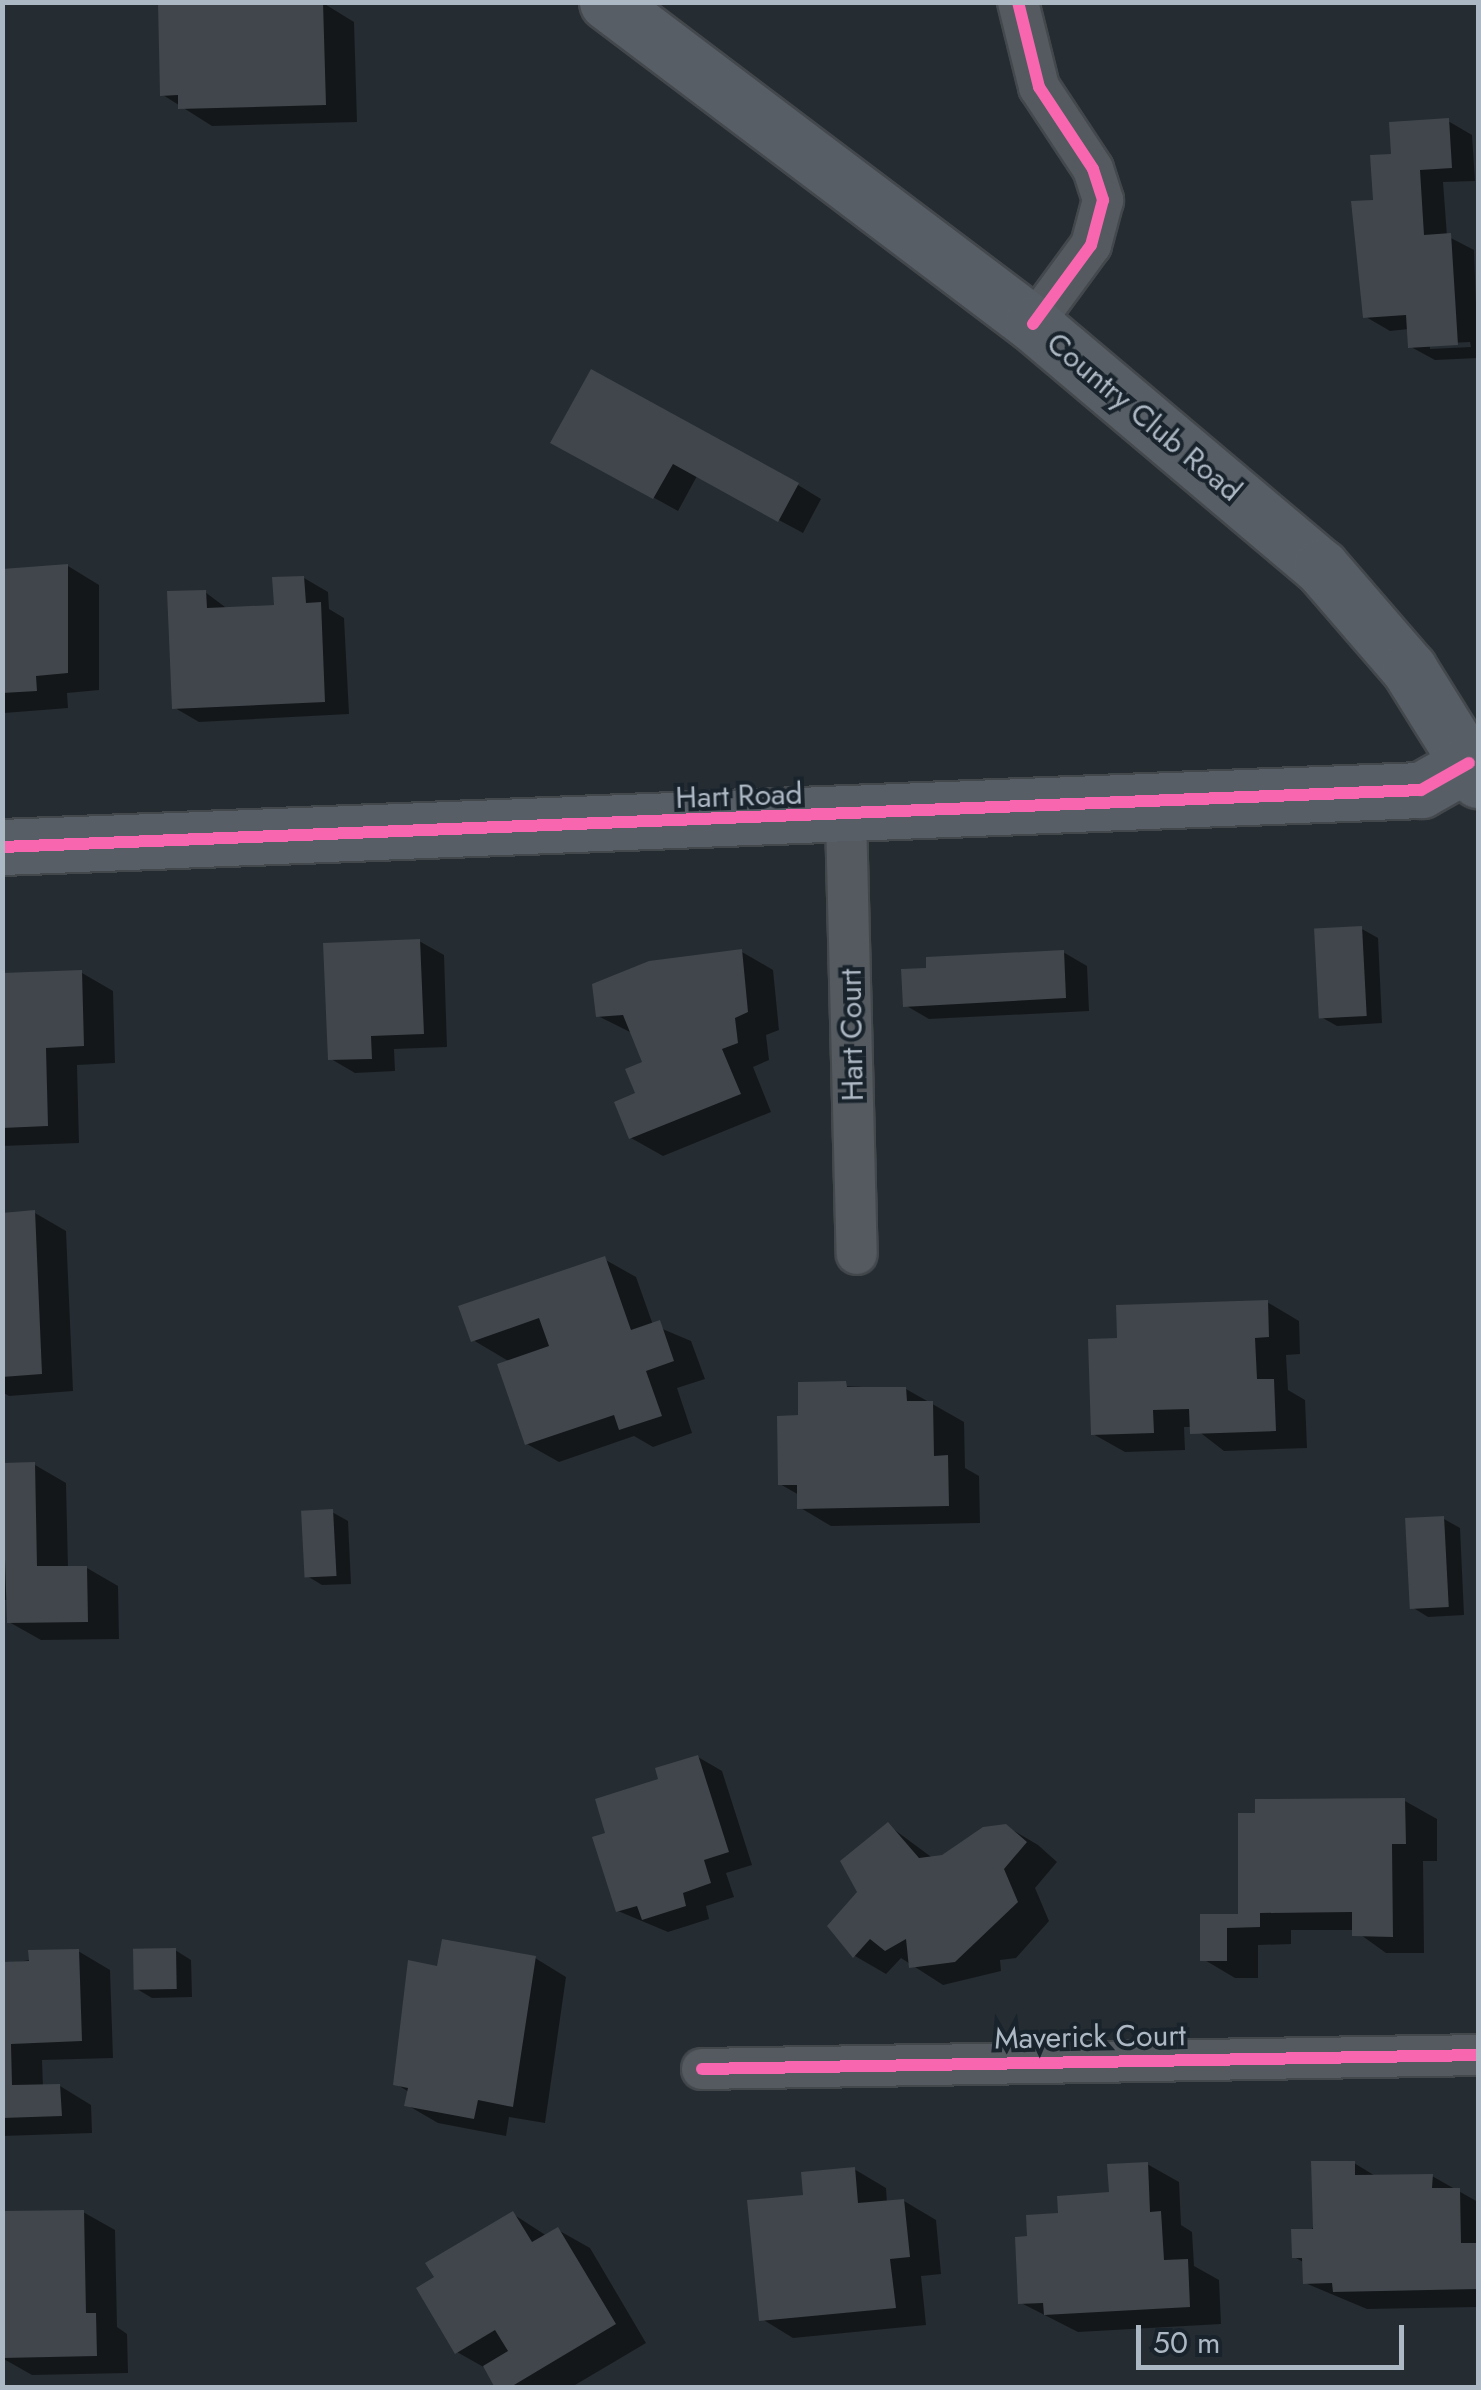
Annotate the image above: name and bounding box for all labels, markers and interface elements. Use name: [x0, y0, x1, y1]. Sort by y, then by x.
street label: Country Club Road: [1039, 325, 1249, 509]
street label: Hart Road: [675, 776, 803, 816]
street label: Hart Court: [833, 968, 871, 1102]
street label: Maverick Court: [994, 2017, 1186, 2057]
scale bar: [1141, 2305, 1408, 2367]
text: 50 m: [1153, 2321, 1220, 2364]

